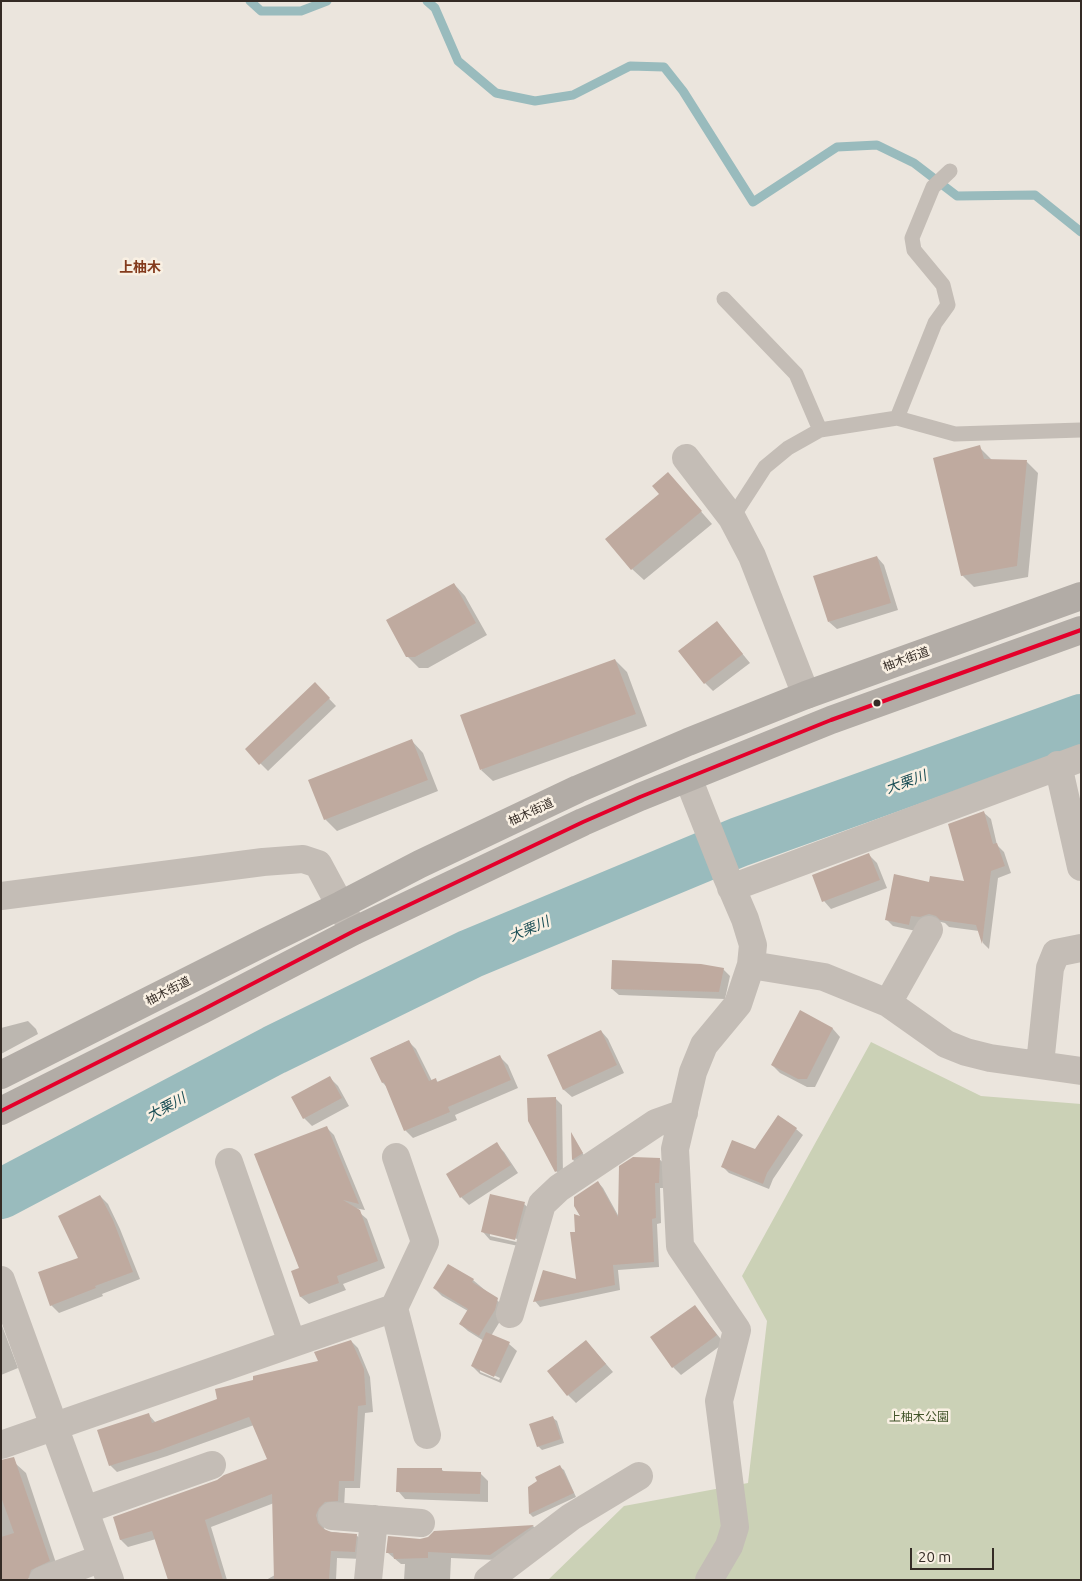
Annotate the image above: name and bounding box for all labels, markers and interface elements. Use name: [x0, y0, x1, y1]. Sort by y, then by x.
district label: 上柚木: [119, 259, 161, 275]
street label: 柚木街道: [881, 644, 931, 674]
unlabelled marker: [872, 698, 882, 708]
water label: 大栗川: [883, 767, 929, 797]
street label: 柚木街道: [506, 795, 556, 829]
water label: 大栗川: [506, 913, 552, 945]
street label: 柚木街道: [143, 974, 193, 1008]
water label: 大栗川: [144, 1090, 188, 1124]
park label: 上柚木公園: [889, 1410, 949, 1424]
scale bar: [912, 1538, 996, 1570]
text: 20 m: [918, 1548, 951, 1565]

